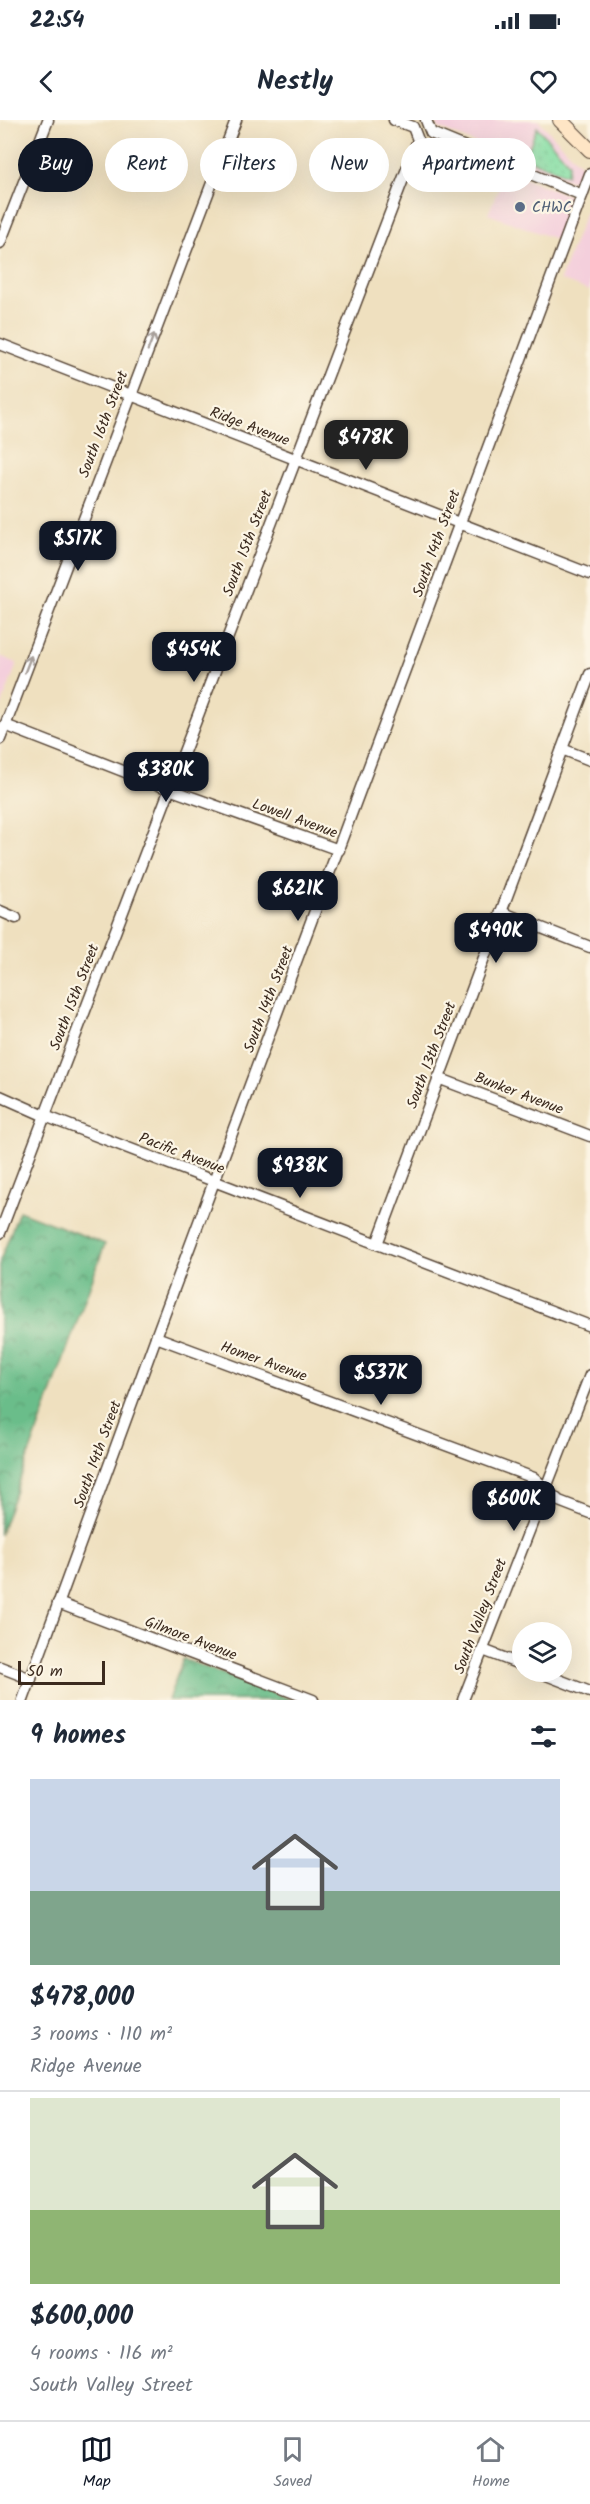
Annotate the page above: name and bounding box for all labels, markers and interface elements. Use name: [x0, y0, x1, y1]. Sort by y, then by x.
text: 22:54: [30, 4, 84, 39]
text: Nestly: [257, 60, 333, 103]
icon: back: [30, 65, 63, 98]
icon: heart: [527, 65, 560, 98]
chip: Buy: [18, 138, 93, 192]
chip: Rent: [105, 138, 188, 192]
chip: Filters: [200, 138, 297, 192]
chip: New: [309, 138, 389, 192]
chip: Apartment: [401, 138, 536, 192]
place label: CHWC: [532, 196, 572, 220]
marker: CHWC: [513, 200, 527, 214]
one-way arrow: [146, 333, 157, 351]
street label: South 16th Street: [73, 367, 135, 481]
street label: Ridge Avenue: [206, 401, 293, 453]
pin: $478K: [324, 420, 408, 471]
text: $478K: [338, 423, 394, 455]
street label: South 15th Street: [217, 486, 279, 600]
street label: South 14th Street: [406, 486, 468, 600]
pin: $517K: [36, 521, 120, 572]
text: $517K: [53, 524, 103, 556]
pin: $454K: [152, 632, 236, 683]
text: $454K: [166, 635, 222, 667]
one-way arrow: [23, 655, 34, 674]
pin: $380K: [124, 752, 208, 803]
text: $380K: [138, 755, 194, 787]
street label: Lowell Avenue: [249, 792, 341, 846]
pin: $621K: [256, 871, 340, 922]
text: $621K: [272, 874, 324, 906]
pin: $490K: [454, 913, 538, 964]
text: $490K: [468, 916, 524, 948]
street label: South 15th Street: [44, 940, 106, 1054]
street label: South 14th Street: [238, 942, 300, 1056]
street label: South 13th Street: [400, 998, 463, 1112]
street label: Bunker Avenue: [471, 1066, 567, 1122]
street label: Pacific Avenue: [135, 1127, 228, 1181]
pin: $938K: [258, 1148, 342, 1199]
text: $938K: [272, 1151, 328, 1183]
street label: Homer Avenue: [217, 1335, 311, 1389]
pin: $537K: [339, 1355, 423, 1406]
text: $537K: [354, 1358, 408, 1390]
street label: South 14th Street: [67, 1397, 129, 1511]
pin: $600K: [472, 1481, 556, 1532]
text: $600K: [486, 1484, 542, 1516]
street label: South Valley Street: [448, 1555, 514, 1678]
street label: Gilmore Avenue: [141, 1610, 240, 1668]
map controls: [512, 1622, 572, 1682]
button: layers: [512, 1622, 572, 1682]
scale bar: [18, 1658, 105, 1686]
text: 50 m: [27, 1659, 63, 1684]
text: 9 homes: [30, 1715, 126, 1757]
icon: filters: [527, 1720, 560, 1753]
icon: home: [241, 1818, 349, 1926]
text: $478,000: [30, 1977, 134, 2019]
text: 3 rooms · 110 m²: [30, 2019, 172, 2051]
text: Ridge Avenue: [30, 2051, 142, 2083]
icon: home: [241, 2137, 349, 2245]
text: $600,000: [30, 2296, 133, 2338]
text: 4 rooms · 116 m²: [30, 2338, 173, 2370]
text: South Valley Street: [30, 2370, 193, 2402]
tab: Map: [80, 2433, 113, 2494]
tab: Saved: [274, 2433, 312, 2494]
tab: Home: [472, 2433, 510, 2494]

